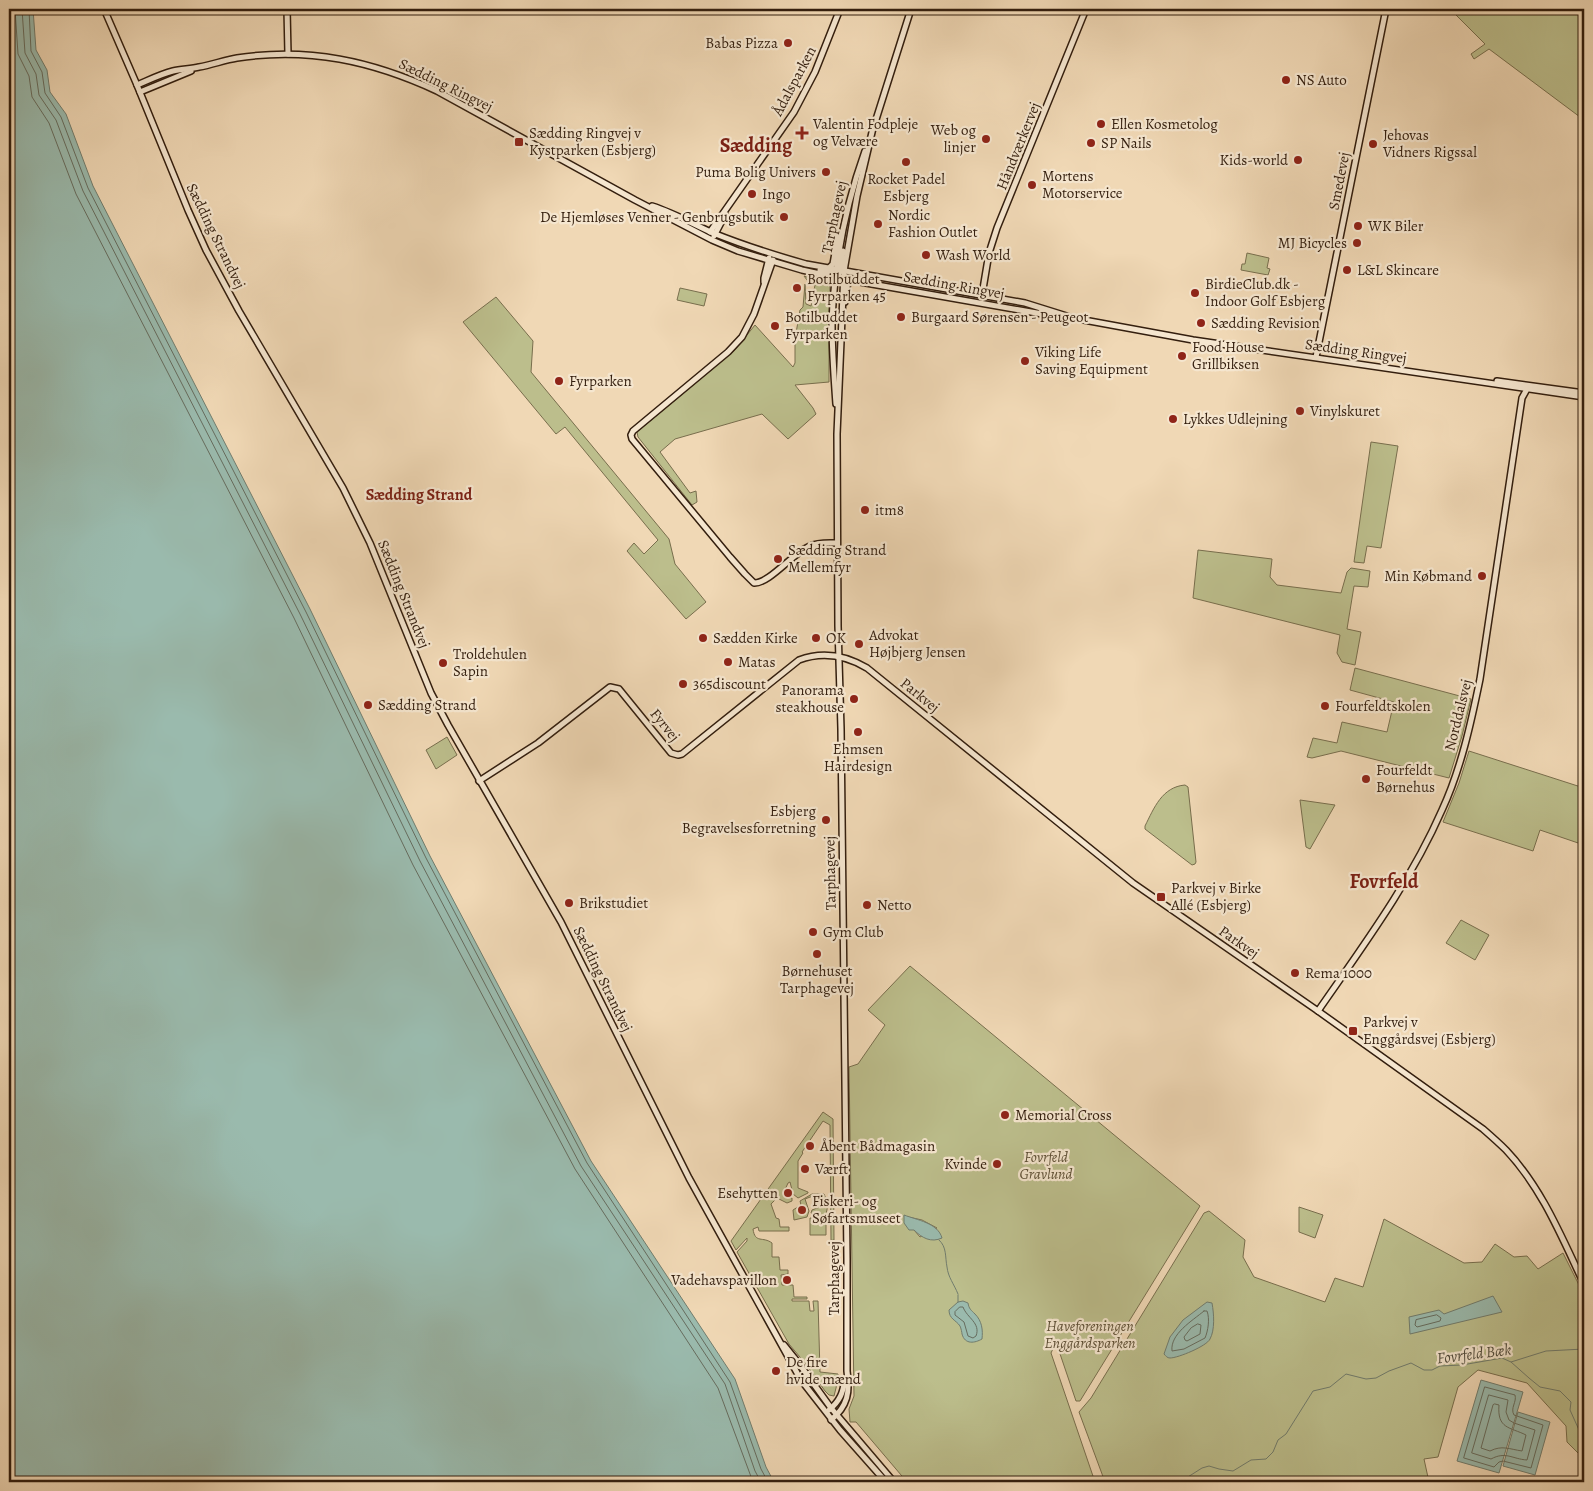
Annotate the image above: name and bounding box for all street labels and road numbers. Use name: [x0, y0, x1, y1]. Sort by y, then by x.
street label: Ådalsparken: [767, 43, 821, 120]
street label: Sædding Ringvej: [396, 54, 496, 116]
street label: Håndværkervej: [991, 99, 1045, 193]
street label: Smedevej: [1324, 150, 1354, 212]
street label: Tarphagevej: [816, 179, 852, 255]
street label: Sædding Strandvej: [182, 180, 250, 292]
street label: Sædding Ringvej: [902, 266, 1006, 304]
street label: Sædding Ringvej: [1304, 334, 1408, 368]
street label: Sædding Strandvej: [373, 537, 435, 651]
street label: Parkvej: [896, 673, 944, 717]
street label: Norddalsvej: [1439, 677, 1477, 753]
street label: Fyrvej: [646, 704, 684, 746]
street label: Tarphagevej: [819, 836, 841, 910]
street label: Parkvej: [1215, 921, 1263, 963]
street label: Sædding Strandvej: [569, 923, 637, 1035]
street label: Tarphagevej: [824, 1241, 844, 1315]

